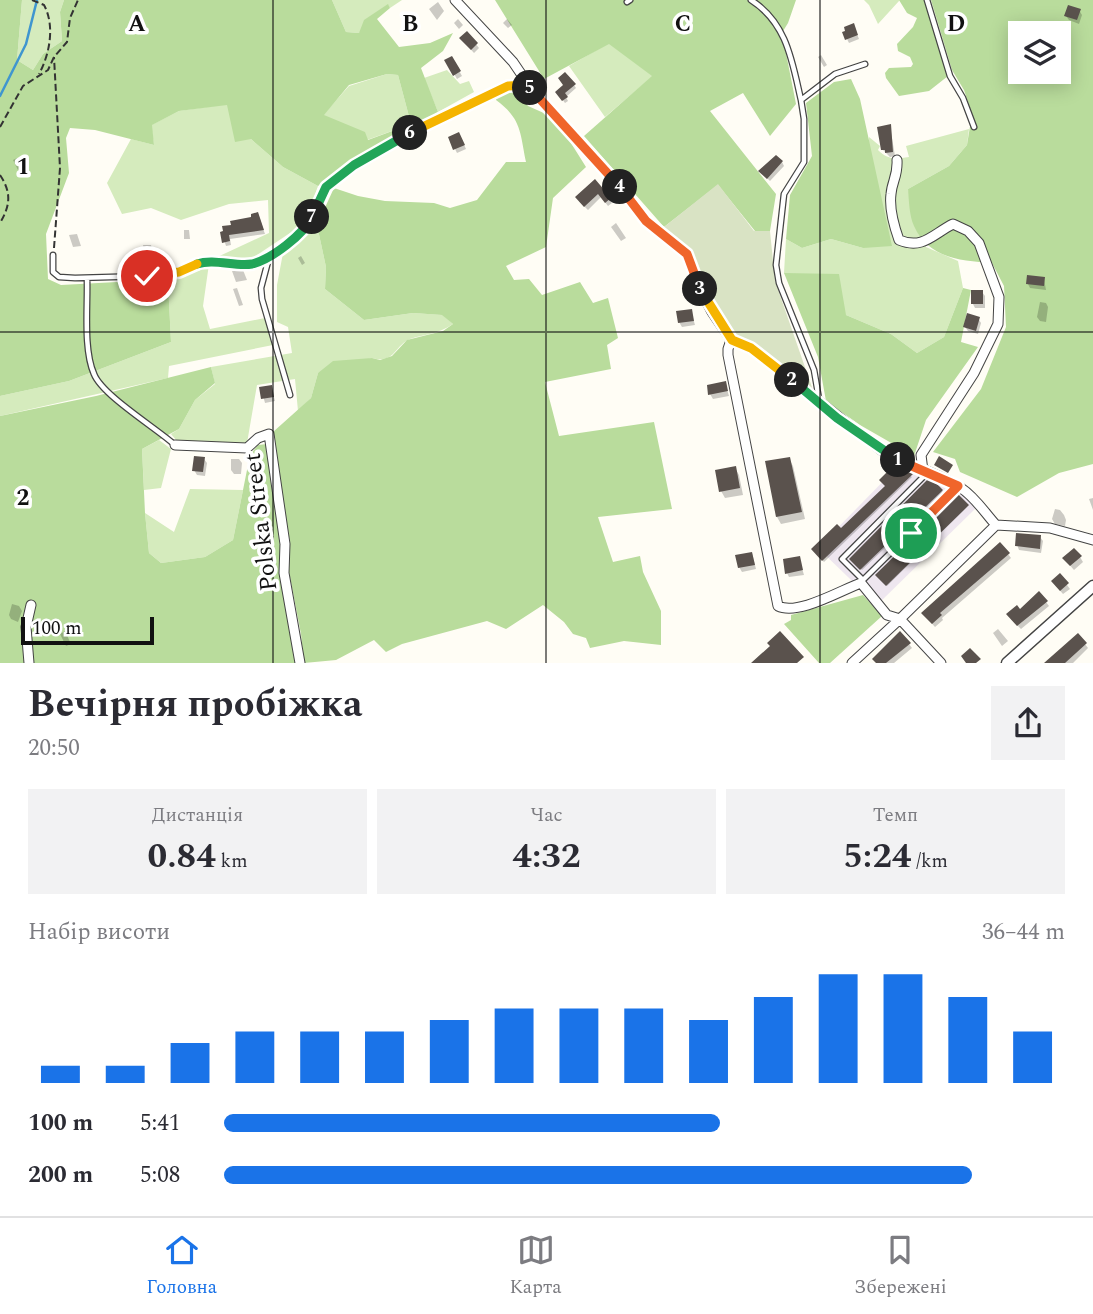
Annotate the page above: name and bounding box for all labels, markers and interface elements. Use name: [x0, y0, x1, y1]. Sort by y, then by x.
text: A: [128, 7, 146, 42]
text: B: [402, 7, 418, 42]
text: C: [675, 7, 691, 42]
text: D: [947, 7, 965, 42]
map controls: [1008, 21, 1071, 84]
button: layers: [1008, 21, 1071, 84]
pin: 5: [512, 70, 548, 106]
text: 5: [524, 73, 535, 102]
pin: 6: [392, 116, 428, 150]
text: 6: [404, 118, 415, 147]
text: 1: [17, 150, 29, 185]
pin: 4: [602, 170, 638, 204]
text: 4: [614, 172, 625, 201]
pin: 7: [294, 200, 330, 234]
text: 7: [306, 202, 317, 231]
pin: [117, 246, 177, 306]
icon: check: [128, 257, 166, 295]
pin: 3: [682, 272, 718, 306]
text: 3: [694, 274, 705, 303]
pin: 2: [774, 362, 810, 398]
text: 2: [786, 365, 797, 394]
pin: 1: [880, 442, 916, 477]
text: 1: [892, 445, 903, 474]
street label: Polska Street: [235, 451, 287, 593]
text: 2: [17, 481, 30, 516]
pin: [881, 503, 941, 563]
icon: arrive: [892, 514, 930, 552]
scale bar: [21, 614, 154, 646]
text: 100 m: [32, 614, 82, 643]
text: Вечірня пробіжка: [28, 676, 363, 734]
button: share: [991, 686, 1065, 760]
text: 20:50: [28, 731, 80, 766]
text: Дистанція: [152, 801, 243, 830]
text: Час: [530, 801, 563, 830]
text: Темп: [873, 801, 918, 830]
text: 0.84: [148, 830, 216, 883]
text: 4:32: [512, 830, 581, 883]
text: 5:24: [843, 830, 911, 883]
text: km: [216, 847, 248, 876]
text: /km: [911, 847, 948, 876]
text: Набір висоти: [28, 915, 170, 950]
text: 36–44 m: [982, 915, 1065, 950]
text: 100 m: [28, 1106, 93, 1141]
text: 5:41: [140, 1106, 180, 1141]
text: 200 m: [28, 1158, 93, 1193]
text: 5:08: [140, 1158, 180, 1193]
tab: Головна: [146, 1231, 217, 1302]
tab: Карта: [510, 1231, 562, 1302]
tab: Збережені: [854, 1231, 947, 1302]

